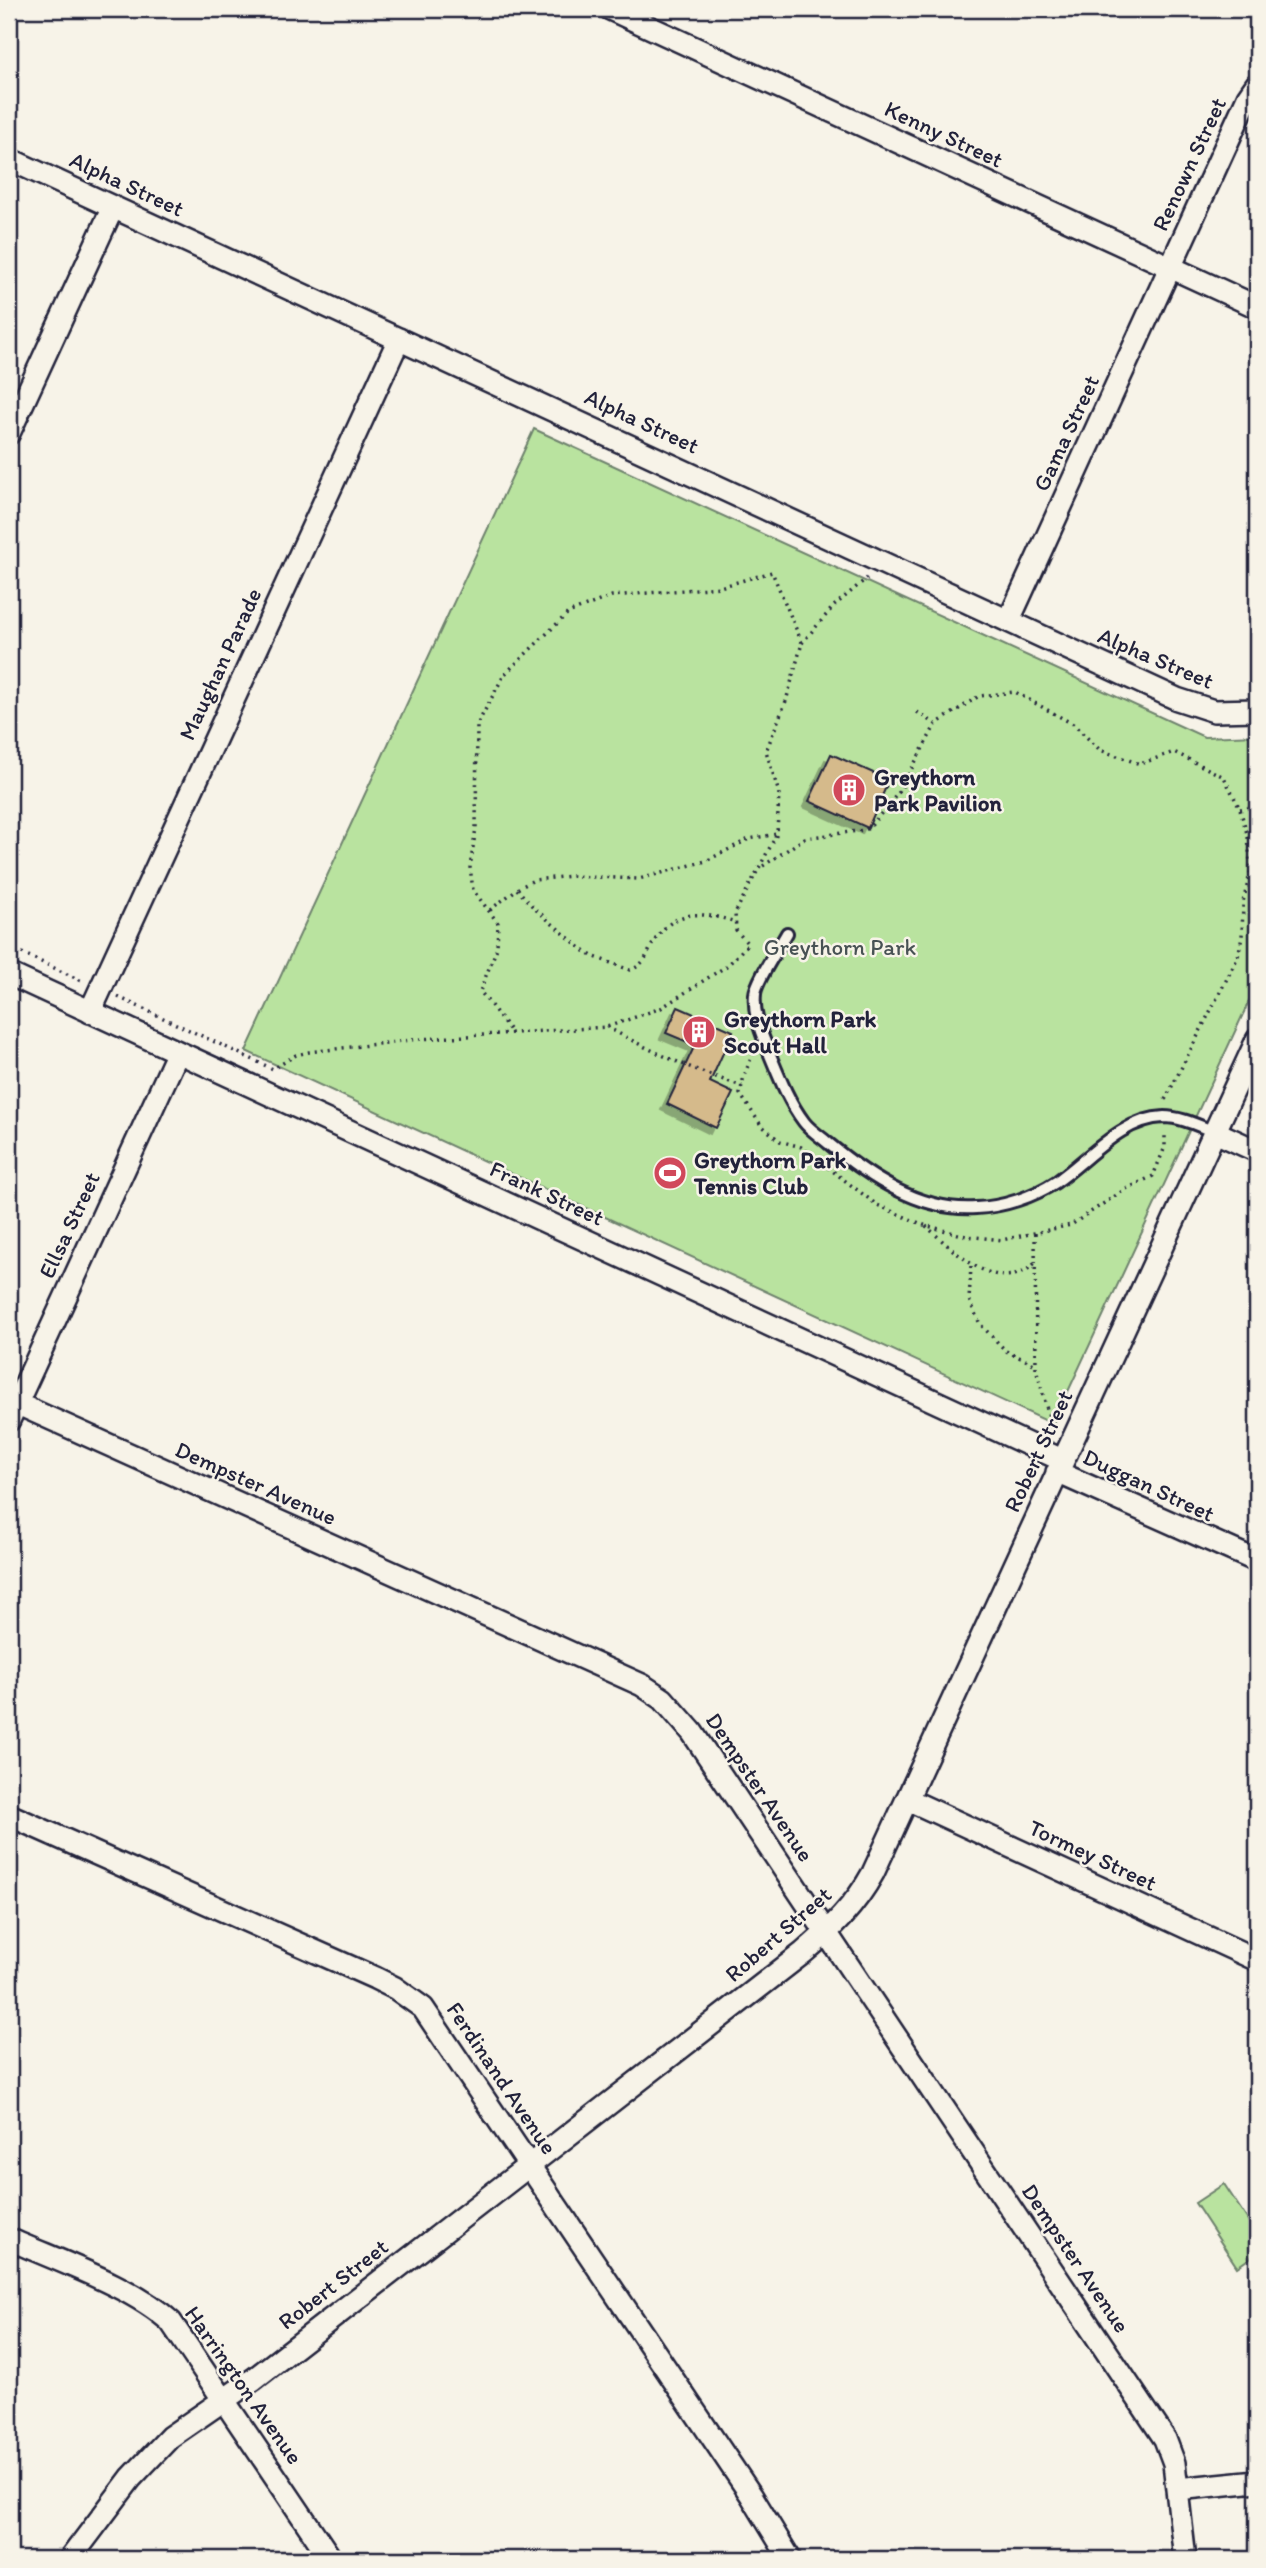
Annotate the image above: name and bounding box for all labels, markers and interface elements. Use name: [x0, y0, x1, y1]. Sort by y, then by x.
street label: Renown Street: [1146, 92, 1232, 235]
street label: Kenny Street: [880, 94, 1008, 174]
street label: Alpha Street: [65, 145, 189, 223]
street label: Gama Street: [1027, 370, 1105, 496]
street label: Alpha Street: [580, 382, 704, 460]
street label: Maughan Parade: [173, 584, 267, 744]
street label: Alpha Street: [1094, 621, 1218, 695]
place label: Greythorn Park Pavilion: [874, 763, 1002, 817]
building icon: Greythorn Park Pavilion: [830, 771, 868, 809]
park label: Greythorn Park: [764, 933, 916, 961]
place label: Greythorn Park Scout Hall: [724, 1005, 877, 1059]
building icon: Greythorn Park Scout Hall: [680, 1013, 718, 1051]
place label: Greythorn Park Tennis Club: [693, 1146, 847, 1200]
street label: Frank Street: [485, 1154, 609, 1232]
sports icon: Greythorn Park Tennis Club: [651, 1154, 689, 1192]
street label: Ellsa Street: [32, 1167, 106, 1283]
street label: Robert Street: [997, 1385, 1079, 1517]
street label: Dempster Avenue: [171, 1435, 341, 1531]
street label: Duggan Street: [1079, 1442, 1220, 1528]
street label: Dempster Avenue: [700, 1707, 820, 1867]
street label: Tormey Street: [1025, 1813, 1162, 1897]
street label: Robert Street: [719, 1880, 837, 1988]
street label: Ferdinand Avenue: [441, 1996, 563, 2160]
street label: Dempster Avenue: [1016, 2178, 1136, 2338]
street label: Robert Street: [272, 2232, 394, 2336]
street label: Harrington Avenue: [179, 2300, 309, 2470]

